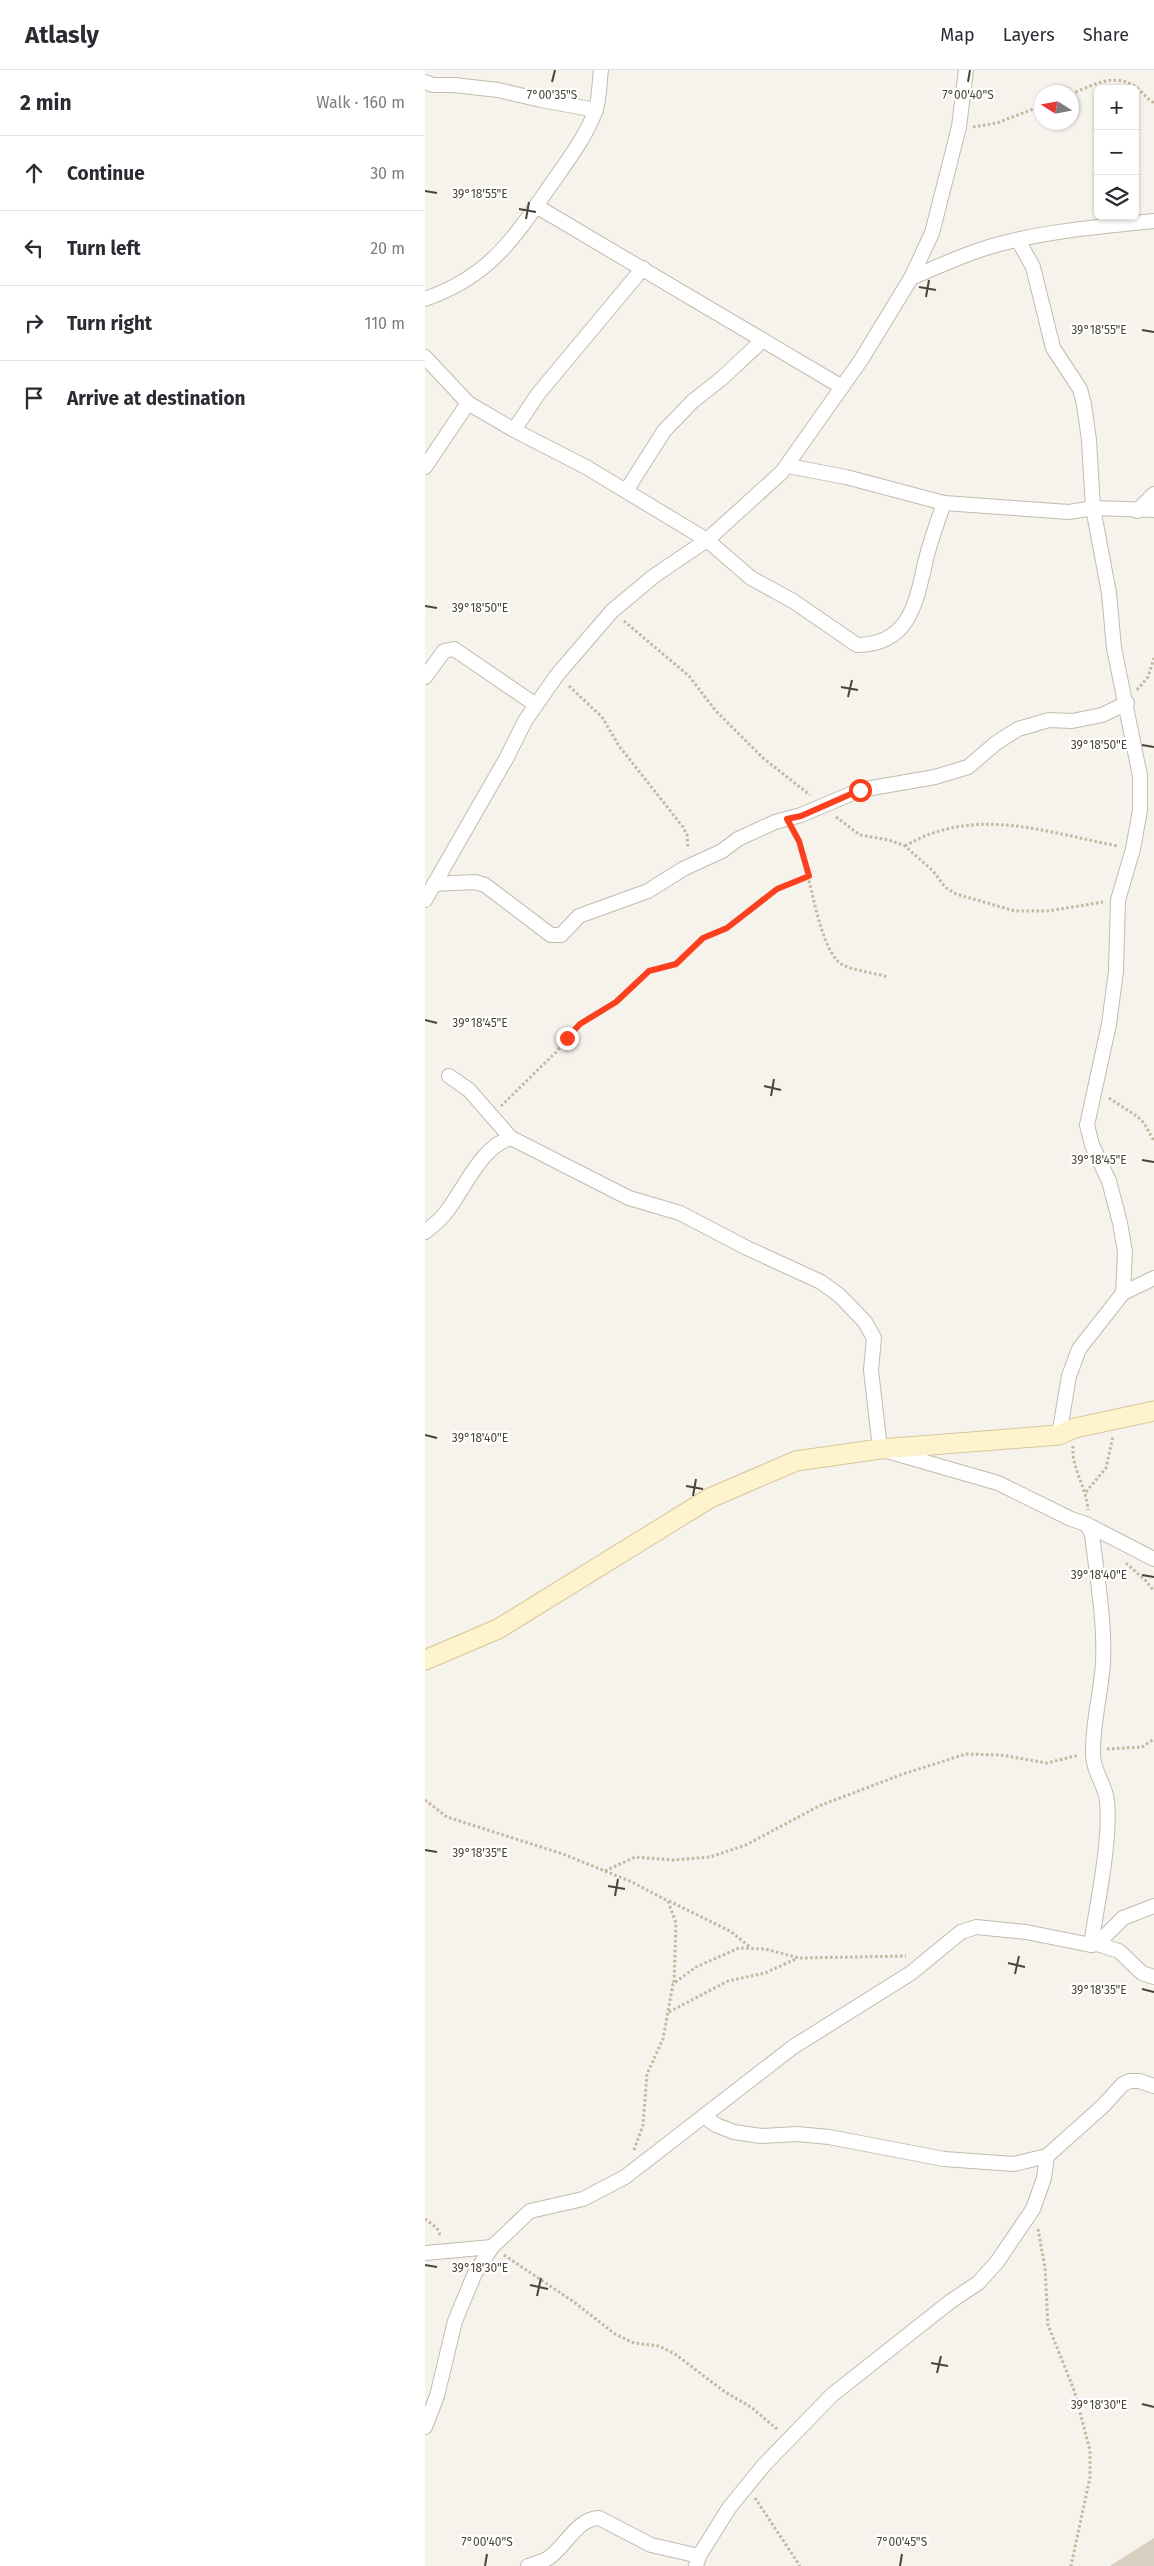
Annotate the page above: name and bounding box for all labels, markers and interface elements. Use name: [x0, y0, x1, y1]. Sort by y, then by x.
text: Atlasly: [25, 21, 99, 49]
text: Map: [940, 24, 975, 46]
text: Layers: [1003, 24, 1055, 46]
text: Share: [1083, 24, 1129, 46]
north arrow: [1034, 85, 1079, 130]
map controls: [1094, 85, 1139, 220]
button: +: [1094, 85, 1139, 130]
text: 7°00'35"S: [527, 88, 578, 102]
text: 7°00'40"S: [942, 88, 994, 102]
text: 2 min: [20, 90, 72, 116]
text: Walk · 160 m: [316, 93, 405, 112]
button: −: [1094, 130, 1139, 175]
icon: ahead: [20, 159, 48, 187]
text: Continue: [67, 162, 145, 185]
text: 30 m: [370, 164, 405, 183]
button: layers: [1094, 175, 1139, 220]
text: 39°18'55"E: [452, 187, 508, 201]
icon: left: [20, 234, 48, 262]
text: Turn left: [67, 237, 141, 260]
text: 20 m: [370, 239, 405, 258]
icon: right: [20, 309, 48, 337]
text: Turn right: [67, 312, 152, 335]
text: 110 m: [364, 314, 405, 333]
text: 39°18'55"E: [1071, 323, 1127, 337]
icon: arrive: [20, 384, 48, 412]
text: Arrive at destination: [67, 387, 246, 410]
text: 39°18'50"E: [452, 601, 508, 615]
text: 39°18'50"E: [1071, 738, 1127, 752]
route start: [849, 779, 872, 802]
text: 39°18'45"E: [452, 1016, 508, 1030]
route end: [556, 1027, 579, 1050]
text: 39°18'45"E: [1071, 1153, 1127, 1167]
text: 39°18'40"E: [452, 1431, 508, 1445]
text: 39°18'40"E: [1071, 1568, 1127, 1582]
text: 39°18'35"E: [452, 1846, 508, 1860]
text: 39°18'35"E: [1071, 1983, 1127, 1997]
text: 39°18'30"E: [452, 2261, 508, 2275]
text: 39°18'30"E: [1071, 2398, 1127, 2412]
text: 7°00'40"S: [461, 2535, 513, 2549]
text: 7°00'45"S: [877, 2535, 928, 2549]

